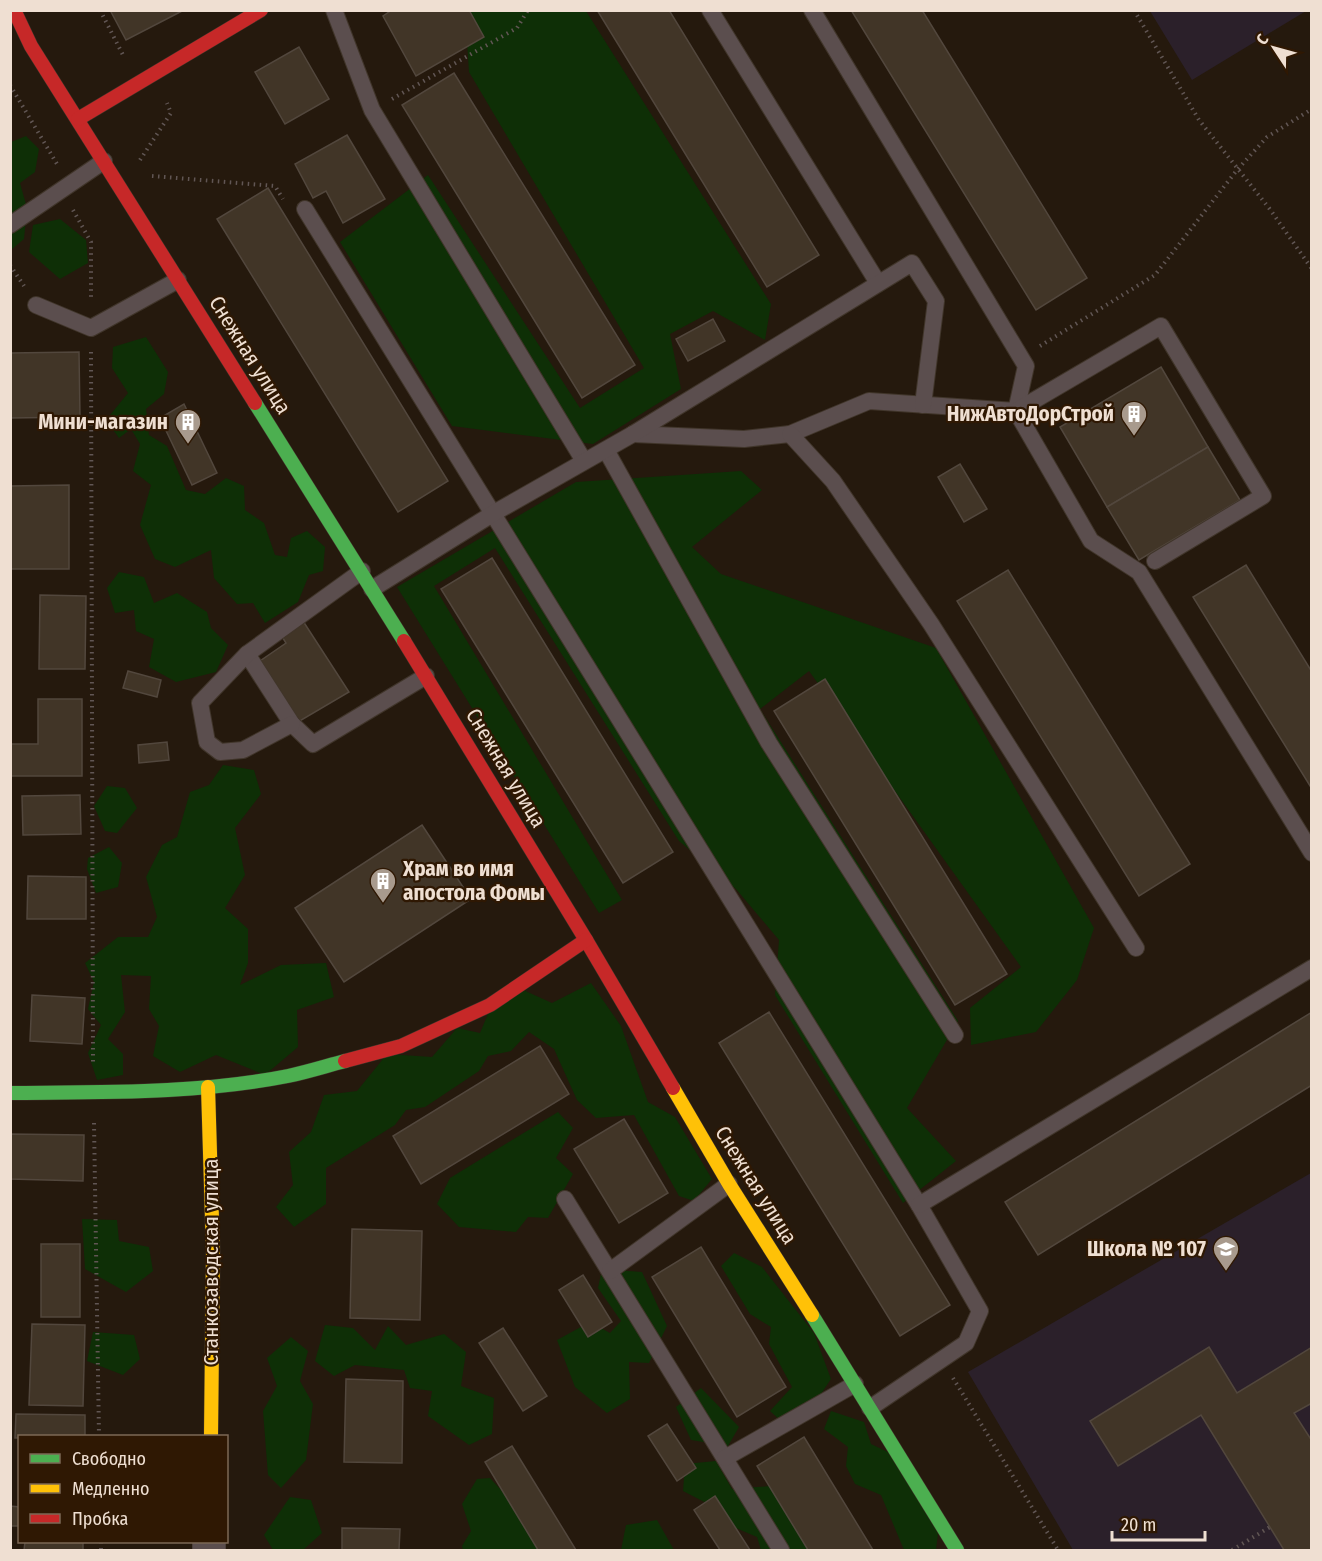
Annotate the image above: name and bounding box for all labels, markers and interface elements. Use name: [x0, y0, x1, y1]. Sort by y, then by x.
north arrow: [1244, 18, 1304, 78]
text: С: [1252, 30, 1273, 48]
street label: Снежная улица: [203, 291, 297, 419]
building icon: НижАвтоДорСтрой: [1119, 399, 1149, 437]
place label: НижАвтоДорСтрой: [947, 401, 1114, 427]
building icon: Мини-магазин: [173, 407, 203, 445]
place label: Мини-магазин: [38, 409, 168, 435]
street label: Снежная улица: [460, 704, 552, 832]
place label: Храм во имя апостола Фомы: [402, 856, 545, 906]
building icon: Храм во имя апостола Фомы: [368, 866, 398, 904]
street label: Снежная улица: [709, 1121, 803, 1249]
street label: Станкозаводская улица: [198, 1158, 224, 1366]
school or university icon: Школа № 107: [1211, 1234, 1241, 1272]
place label: Школа № 107: [1087, 1236, 1206, 1262]
legend: [18, 1435, 228, 1543]
text: Свободно: [72, 1448, 146, 1470]
text: Медленно: [72, 1478, 150, 1500]
scale bar: [1112, 1504, 1205, 1542]
text: Пробка: [72, 1508, 128, 1530]
text: 20 m: [1121, 1514, 1156, 1536]

